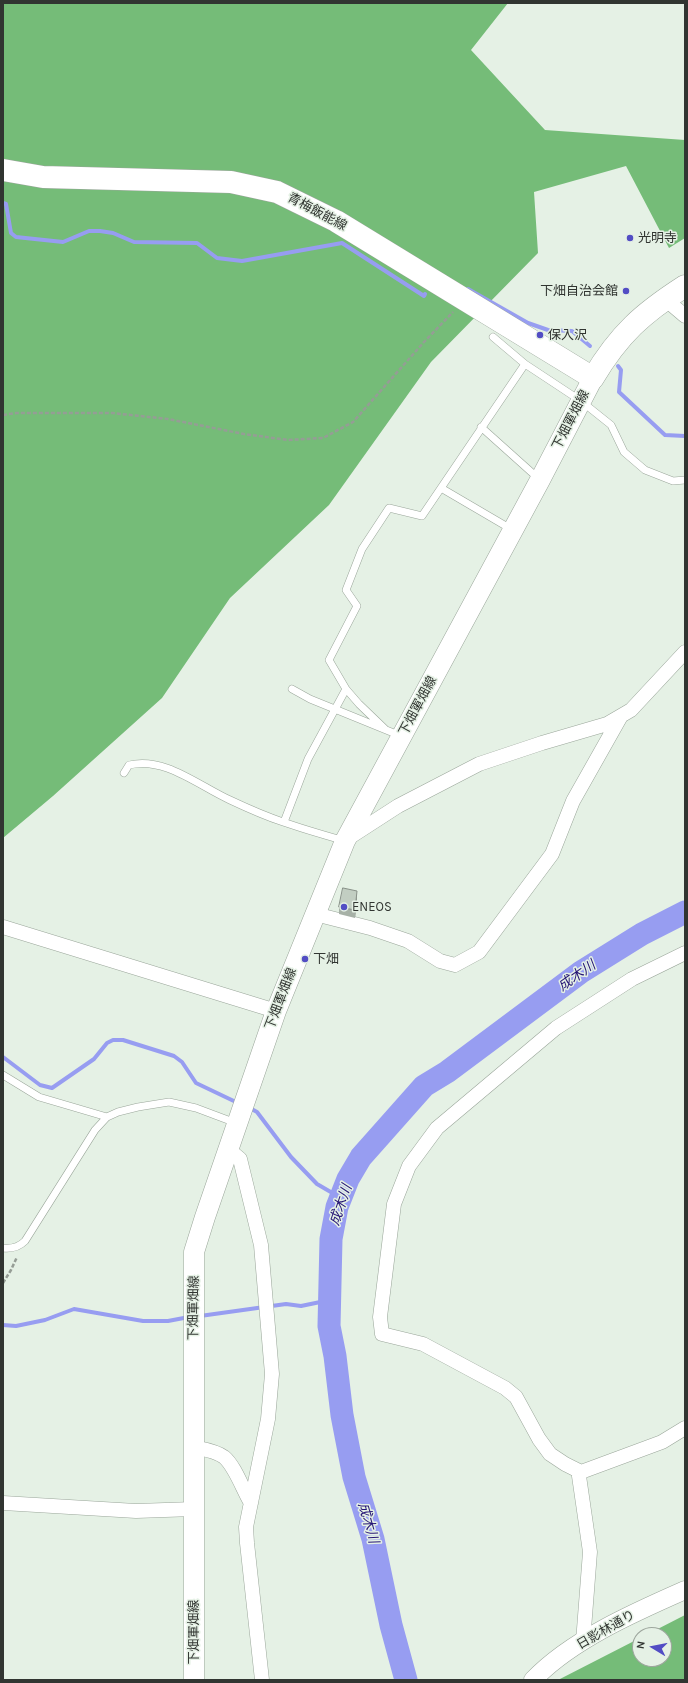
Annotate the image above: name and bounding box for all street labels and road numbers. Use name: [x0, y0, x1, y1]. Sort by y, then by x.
street label: 青梅飯能線: [285, 190, 349, 234]
street label: 下畑軍畑線: [549, 388, 593, 452]
street label: 下畑軍畑線: [396, 674, 440, 738]
street label: 下畑軍畑線: [262, 966, 300, 1032]
street label: 下畑軍畑線: [186, 1275, 202, 1341]
street label: 下畑軍畑線: [186, 1600, 202, 1664]
street label: 日影林通り: [574, 1607, 638, 1653]

